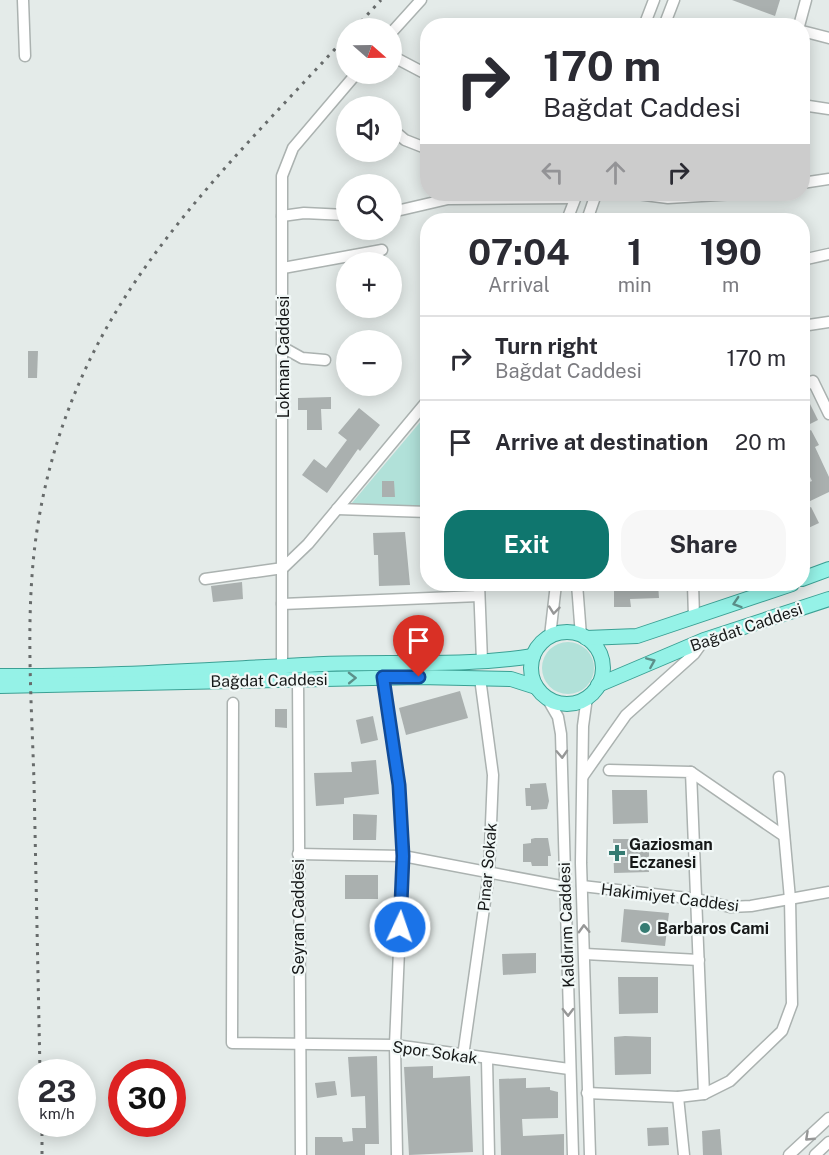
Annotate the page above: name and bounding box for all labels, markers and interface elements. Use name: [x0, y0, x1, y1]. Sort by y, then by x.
north arrow: [336, 18, 402, 84]
map controls: [336, 18, 402, 396]
text: 170 m: [543, 41, 661, 90]
icon: right: [444, 42, 522, 120]
text: Bağdat Caddesi: [543, 91, 741, 123]
button: sound: [336, 96, 402, 162]
icon: left: [536, 156, 569, 189]
icon: ahead: [599, 156, 632, 189]
icon: right: [662, 156, 695, 189]
button: search: [336, 174, 402, 240]
text: 07:04: [468, 231, 570, 273]
text: 1: [627, 231, 642, 273]
text: 190: [700, 231, 762, 273]
button: +: [336, 252, 402, 318]
text: Arrival: [488, 273, 550, 297]
text: min: [618, 273, 652, 297]
text: m: [722, 273, 739, 297]
street label: Lokman Caddesi: [274, 296, 293, 418]
button: −: [336, 330, 402, 396]
text: Turn right: [495, 333, 598, 359]
icon: right: [444, 342, 477, 375]
text: 170 m: [726, 345, 786, 371]
text: Bağdat Caddesi: [495, 359, 642, 383]
icon: arrive: [444, 426, 477, 459]
text: Arrive at destination: [495, 429, 708, 455]
text: 20 m: [735, 429, 786, 455]
button: Exit: [444, 510, 609, 579]
button: Share: [621, 510, 786, 579]
one-way arrow: [732, 596, 743, 608]
street label: Bağdat Caddesi: [688, 599, 805, 656]
one-way arrow: [548, 606, 561, 615]
pin: [393, 615, 444, 677]
icon: arrive: [402, 624, 435, 657]
one-way arrow: [645, 657, 656, 669]
street label: Bağdat Caddesi: [210, 670, 328, 691]
one-way arrow: [348, 671, 357, 684]
one-way arrow: [556, 749, 569, 758]
street label: Pınar Sokak: [474, 822, 501, 912]
place label: Gaziosman Eczanesi: [629, 835, 713, 872]
marker: Gaziosman Eczanesi: [610, 846, 624, 860]
street label: Seyran Caddesi: [289, 859, 308, 975]
street label: Kaldırım Caddesi: [555, 862, 578, 988]
street label: Hakimiyet Caddesi: [600, 880, 740, 915]
position arrow: [368, 895, 432, 959]
place label: Barbaros Cami: [657, 919, 769, 938]
marker: Barbaros Cami: [638, 921, 652, 935]
one-way arrow: [578, 924, 590, 933]
one-way arrow: [562, 1007, 575, 1016]
street label: Spor Sokak: [391, 1037, 479, 1068]
speed limit sign: 30: [108, 1059, 186, 1137]
text: 23: [37, 1073, 77, 1109]
text: km/h: [39, 1105, 75, 1122]
one-way arrow: [805, 1129, 816, 1140]

